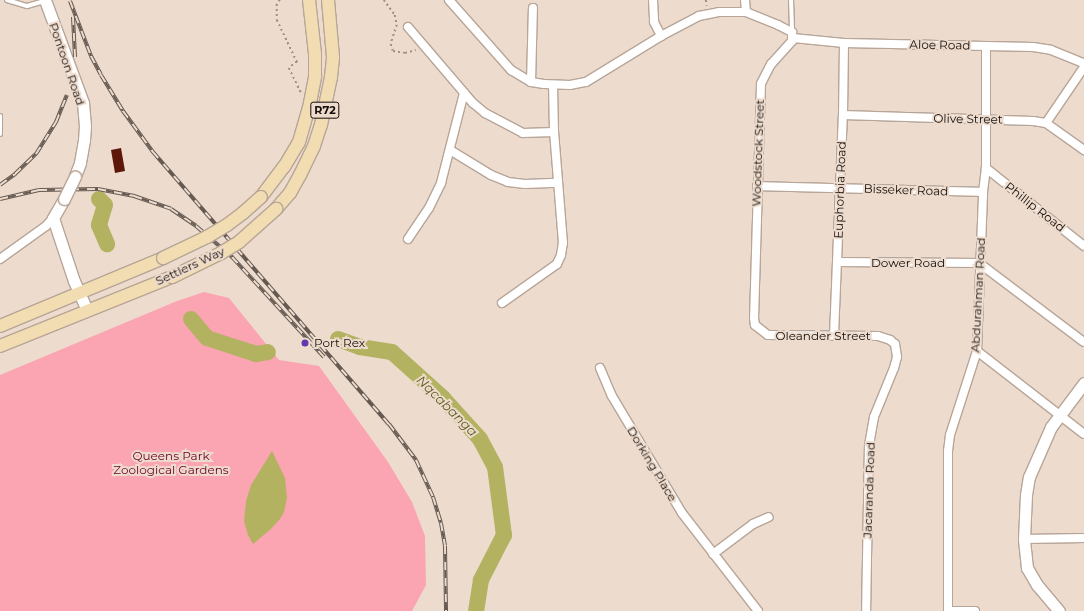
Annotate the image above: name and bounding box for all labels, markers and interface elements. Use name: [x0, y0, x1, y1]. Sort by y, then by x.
street label: Pontoon Road: [46, 21, 88, 107]
street label: Aloe Road: [909, 37, 971, 53]
street label: Woodstock Street: [749, 99, 767, 207]
road number: R72: [310, 101, 340, 119]
street label: Olive Street: [933, 111, 1003, 127]
street label: Euphorbia Road: [831, 141, 849, 239]
street label: Phillip Road: [1002, 179, 1068, 235]
street label: Bisseker Road: [863, 181, 949, 199]
street label: Abdurahman Road: [968, 237, 988, 353]
street label: Settlers Way: [153, 244, 227, 288]
street label: Dower Road: [871, 256, 945, 270]
street label: Oleander Street: [775, 329, 871, 343]
place label: Port Rex: [314, 336, 365, 350]
marker: Port Rex: [299, 337, 311, 349]
water label: Nqcabanga: [413, 372, 481, 440]
street label: Dorking Place: [624, 424, 680, 504]
street label: Jacaranda Road: [860, 442, 878, 538]
park label: Queens Park Zoological Gardens: [113, 449, 229, 477]

